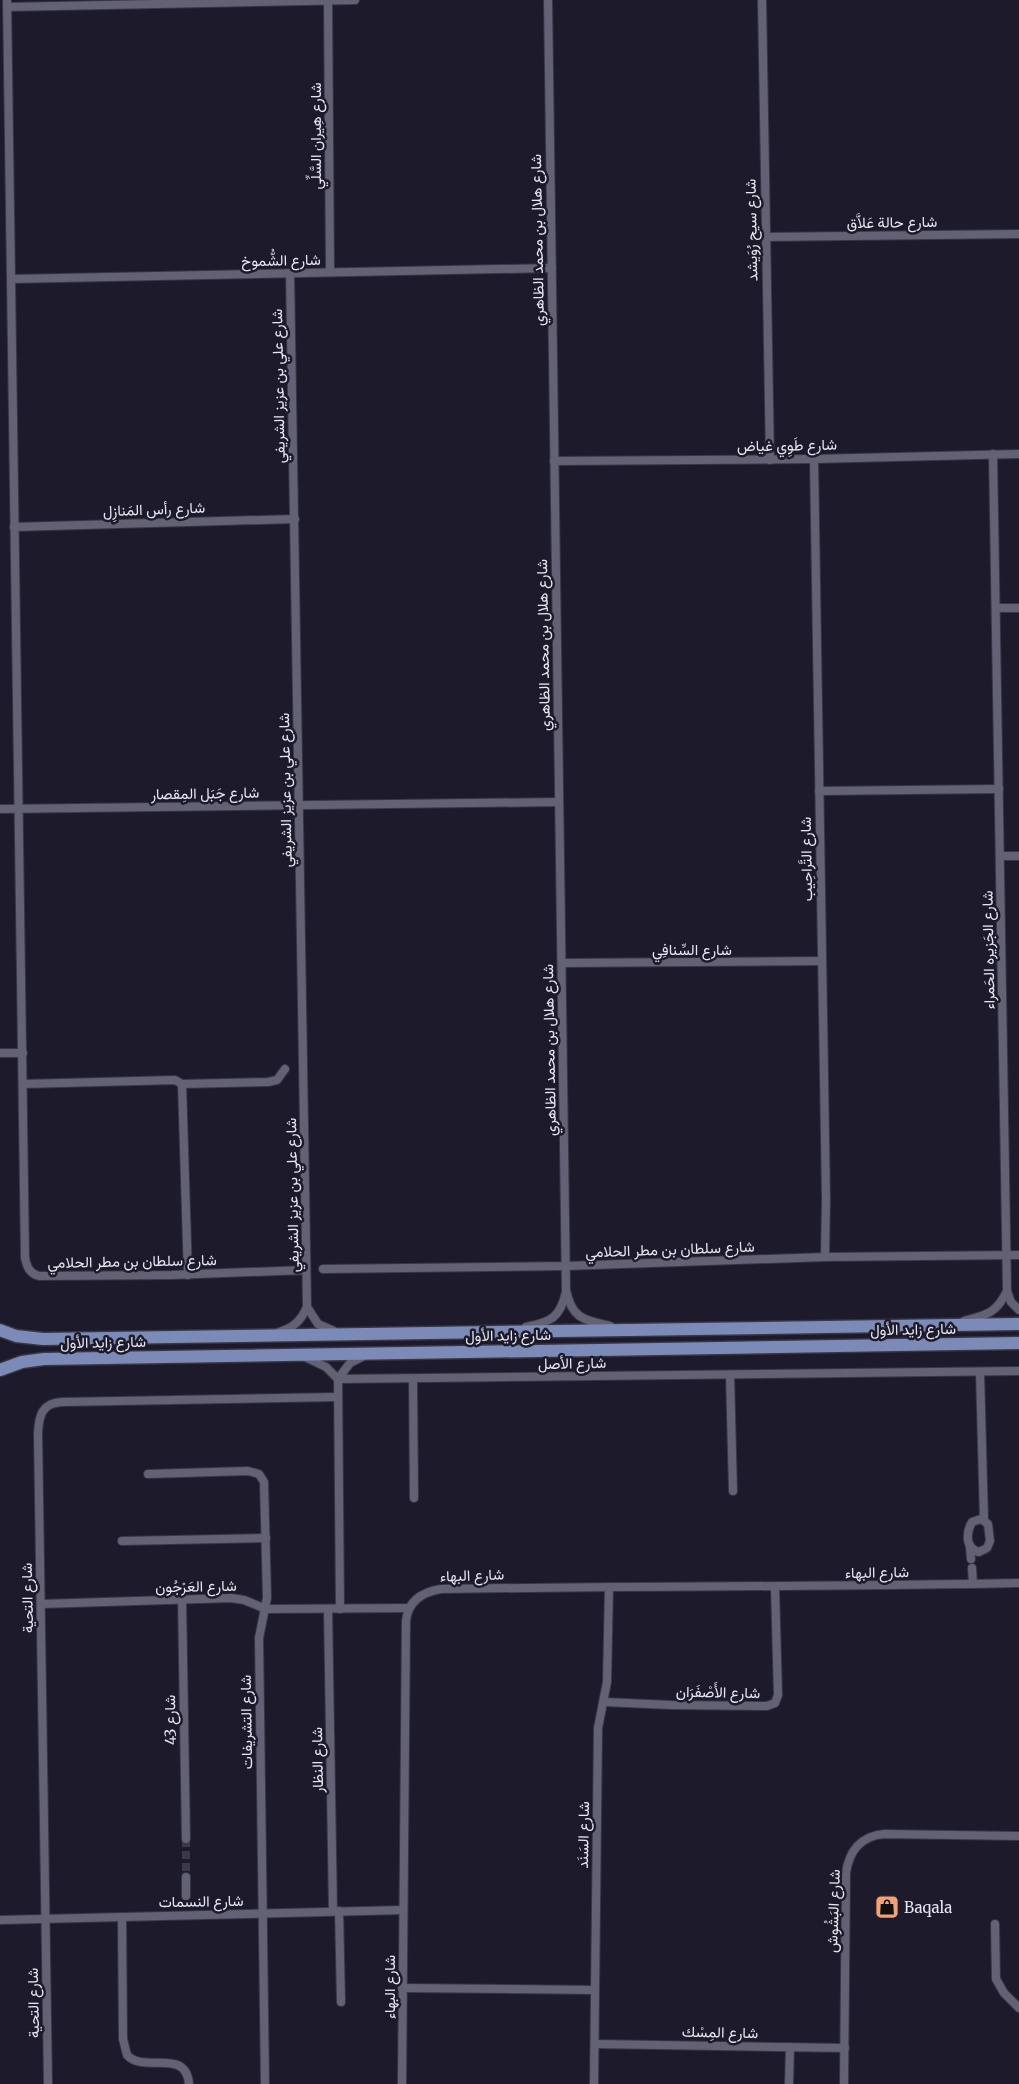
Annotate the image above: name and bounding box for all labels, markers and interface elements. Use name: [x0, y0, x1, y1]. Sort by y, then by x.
street label: شارع هِيران السَّلِّي: [305, 82, 329, 190]
street label: شارع هلال بن محمد الظاهري: [526, 154, 552, 326]
street label: شارع سيح رُوَيشد: [741, 178, 763, 281]
street label: شارع حالة عَلاَّق: [847, 211, 938, 234]
street label: شارع الشُّموخ: [241, 247, 321, 272]
street label: شارع علي بن عزيز الشريفي: [267, 308, 293, 463]
street label: شارع طَوِي غياض: [737, 435, 837, 459]
street label: شارع رأس المَنازِل: [103, 498, 206, 523]
street label: شارع هلال بن محمد الظاهري: [532, 559, 558, 731]
street label: شارع علي بن عزيز الشريفي: [274, 712, 300, 867]
street label: شارع جَبَل المِقصار: [150, 783, 260, 805]
street label: شارع التَّراحِيب: [796, 816, 818, 901]
street label: شارع الجَزيره الحَمراء: [977, 890, 1001, 1010]
street label: شارع السِّنافِي: [652, 940, 732, 963]
street label: شارع هلال بن محمد الظاهري: [538, 964, 564, 1136]
street label: شارع علي بن عزيز الشريفي: [281, 1117, 307, 1272]
street label: شارع سلطان بن مطر الحلامي: [585, 1237, 755, 1265]
street label: شارع سلطان بن مطر الحلامي: [47, 1250, 217, 1276]
street label: شارع زايد الأول: [870, 1319, 956, 1341]
street label: شارع زايد الأول: [465, 1325, 551, 1347]
street label: شارع زايد الأول: [60, 1332, 146, 1354]
street label: شارع الأصل: [538, 1353, 607, 1375]
street label: شارع التحية: [17, 1562, 39, 1633]
street label: شارع البهاء: [845, 1562, 909, 1584]
street label: شارع البهاء: [440, 1564, 505, 1588]
street label: شارع العَرْجُون: [155, 1576, 237, 1598]
street label: شارع التشريفات: [236, 1674, 258, 1769]
street label: شارع الأَصْفَرَان: [676, 1680, 760, 1704]
street label: شارع 43: [160, 1695, 182, 1745]
street label: شارع النظار: [307, 1727, 329, 1794]
street label: شارع السَنَد: [573, 1801, 595, 1869]
street label: شارع البَشُوش: [822, 1869, 846, 1953]
street label: شارع النسمات: [158, 1891, 244, 1913]
shop icon: Baqala: [874, 1894, 900, 1920]
place label: Baqala: [904, 1898, 952, 1917]
street label: شارع البهاء: [380, 1955, 401, 2019]
street label: شارع التحية: [23, 1967, 45, 2038]
street label: شارع المِسْك: [682, 2022, 759, 2044]

